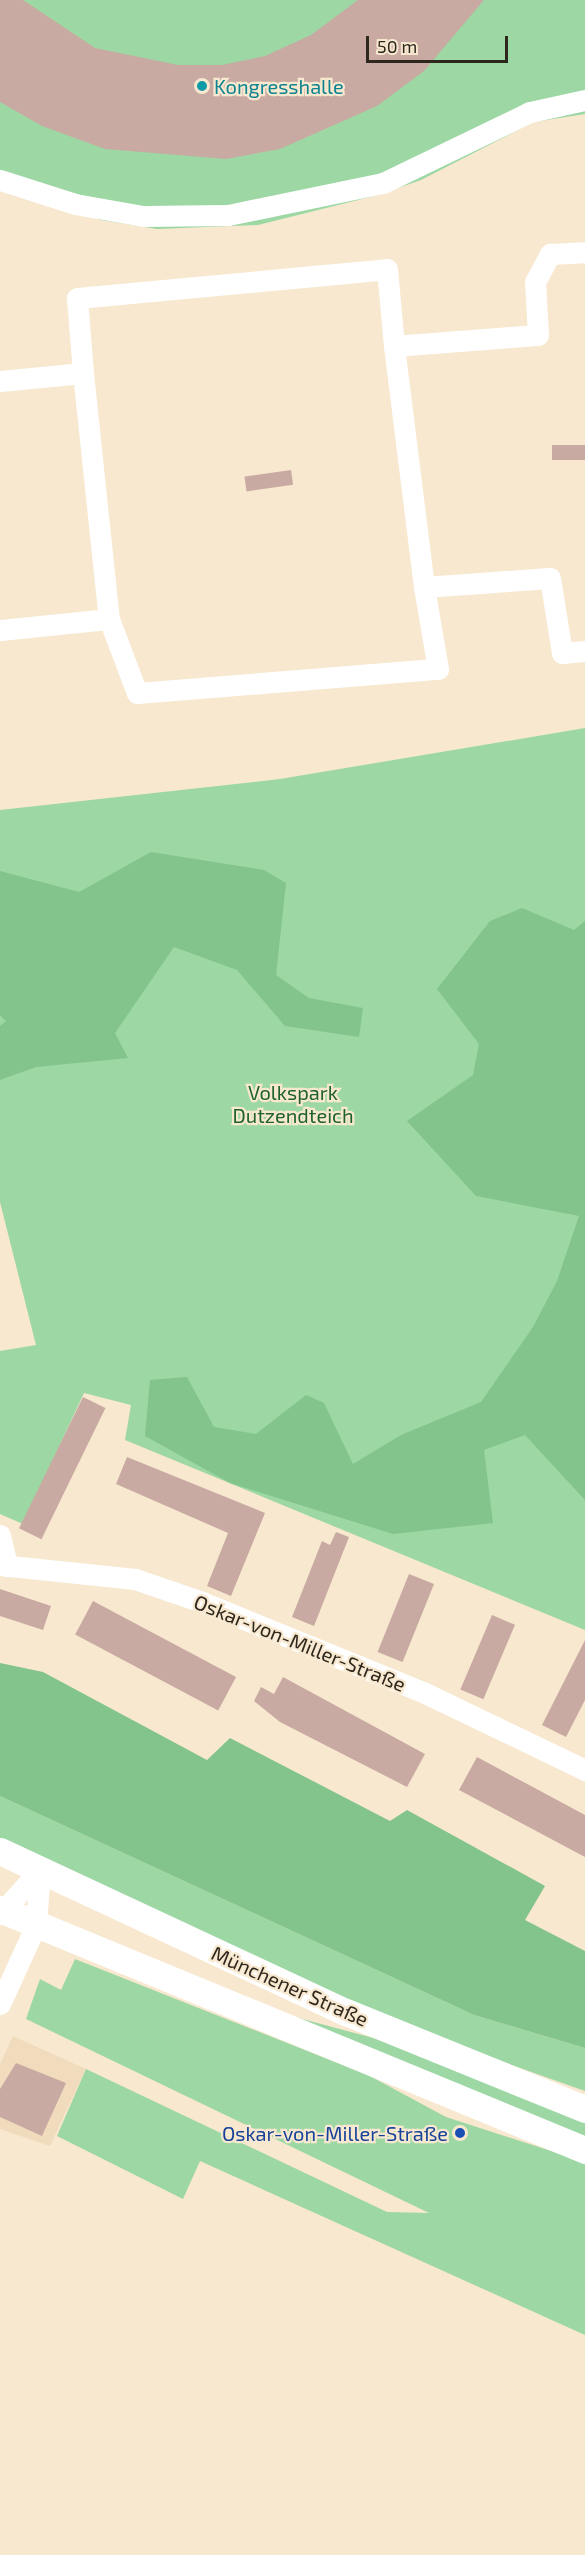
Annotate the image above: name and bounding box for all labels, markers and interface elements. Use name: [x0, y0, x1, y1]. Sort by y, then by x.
scale bar: [369, 24, 512, 62]
text: 50 m: [377, 35, 417, 57]
place label: Kongresshalle: [214, 74, 344, 98]
marker: Kongresshalle: [195, 79, 209, 93]
park label: Volkspark Dutzendteich: [232, 1081, 354, 1128]
street label: Oskar-von-Miller-Straße: [191, 1590, 409, 1696]
street label: Münchener Straße: [208, 1941, 372, 2031]
place label: Oskar-von-Miller-Straße: [222, 2121, 448, 2145]
marker: Oskar-von-Miller-Straße: [453, 2126, 467, 2140]

